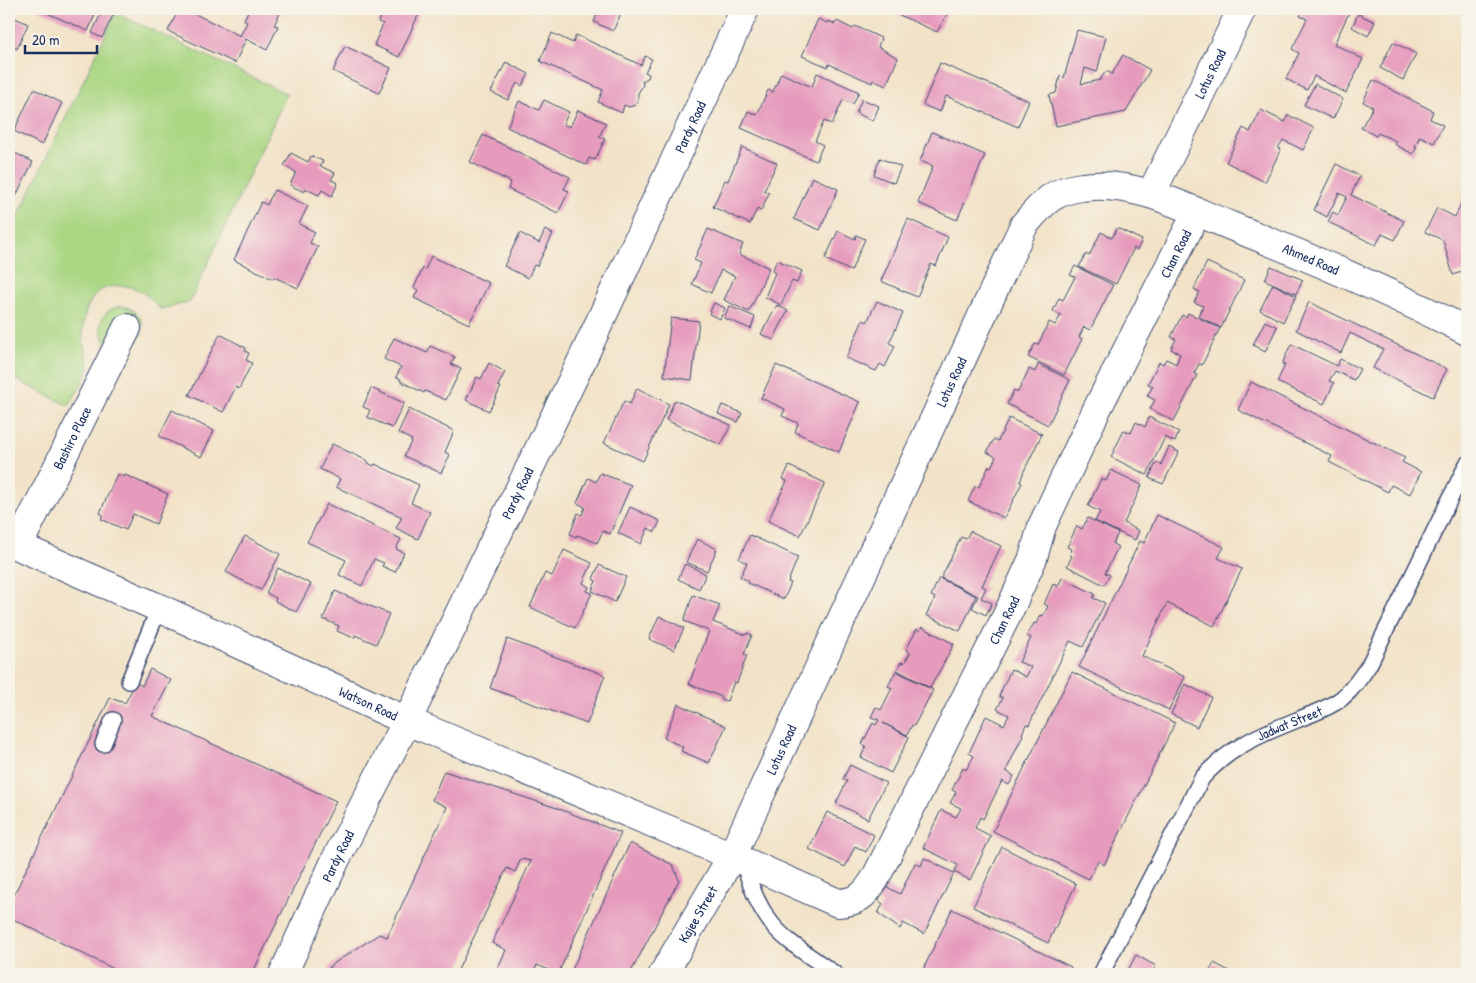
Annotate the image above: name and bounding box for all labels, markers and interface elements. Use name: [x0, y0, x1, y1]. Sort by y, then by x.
scale bar: [25, 22, 98, 54]
text: 20 m: [32, 29, 59, 50]
street label: Lotus Road: [1189, 45, 1230, 101]
street label: Pardy Road: [670, 97, 710, 156]
street label: Chan Road: [1155, 226, 1196, 281]
street label: Ahmed Road: [1280, 238, 1343, 279]
street label: Lotus Road: [931, 353, 971, 410]
street label: Bashiro Place: [48, 402, 96, 472]
street label: Pardy Road: [496, 463, 538, 522]
street label: Chan Road: [984, 592, 1024, 647]
street label: Watson Road: [336, 681, 401, 725]
street label: Jadwat Street: [1254, 701, 1325, 745]
street label: Lotus Road: [761, 721, 801, 777]
street label: Pardy Road: [317, 826, 358, 885]
street label: Kajee Street: [673, 882, 722, 946]

